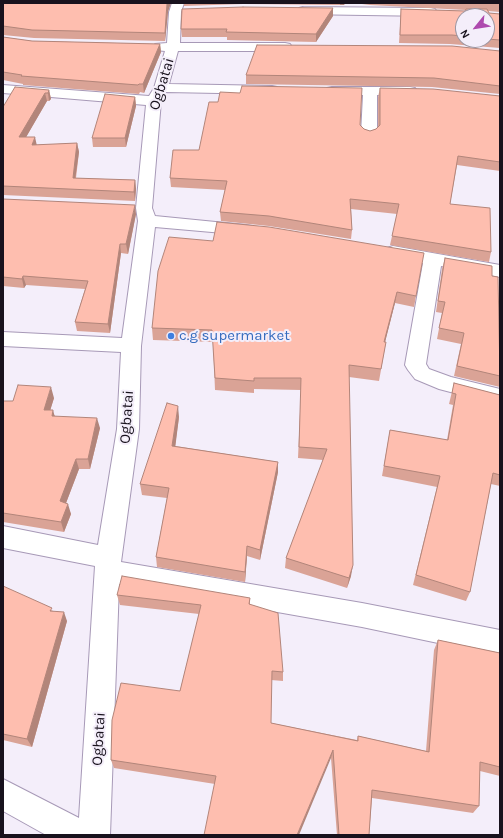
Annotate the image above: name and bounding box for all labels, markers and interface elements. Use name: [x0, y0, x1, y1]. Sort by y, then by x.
north arrow: [455, 8, 495, 48]
text: N: [457, 27, 473, 40]
street label: Ogbatai: [146, 56, 178, 112]
place label: c.g supermarket: [179, 327, 290, 345]
marker: c.g supermarket: [166, 331, 176, 341]
street label: Ogbatai: [116, 390, 138, 444]
street label: Ogbatai: [89, 712, 109, 766]

